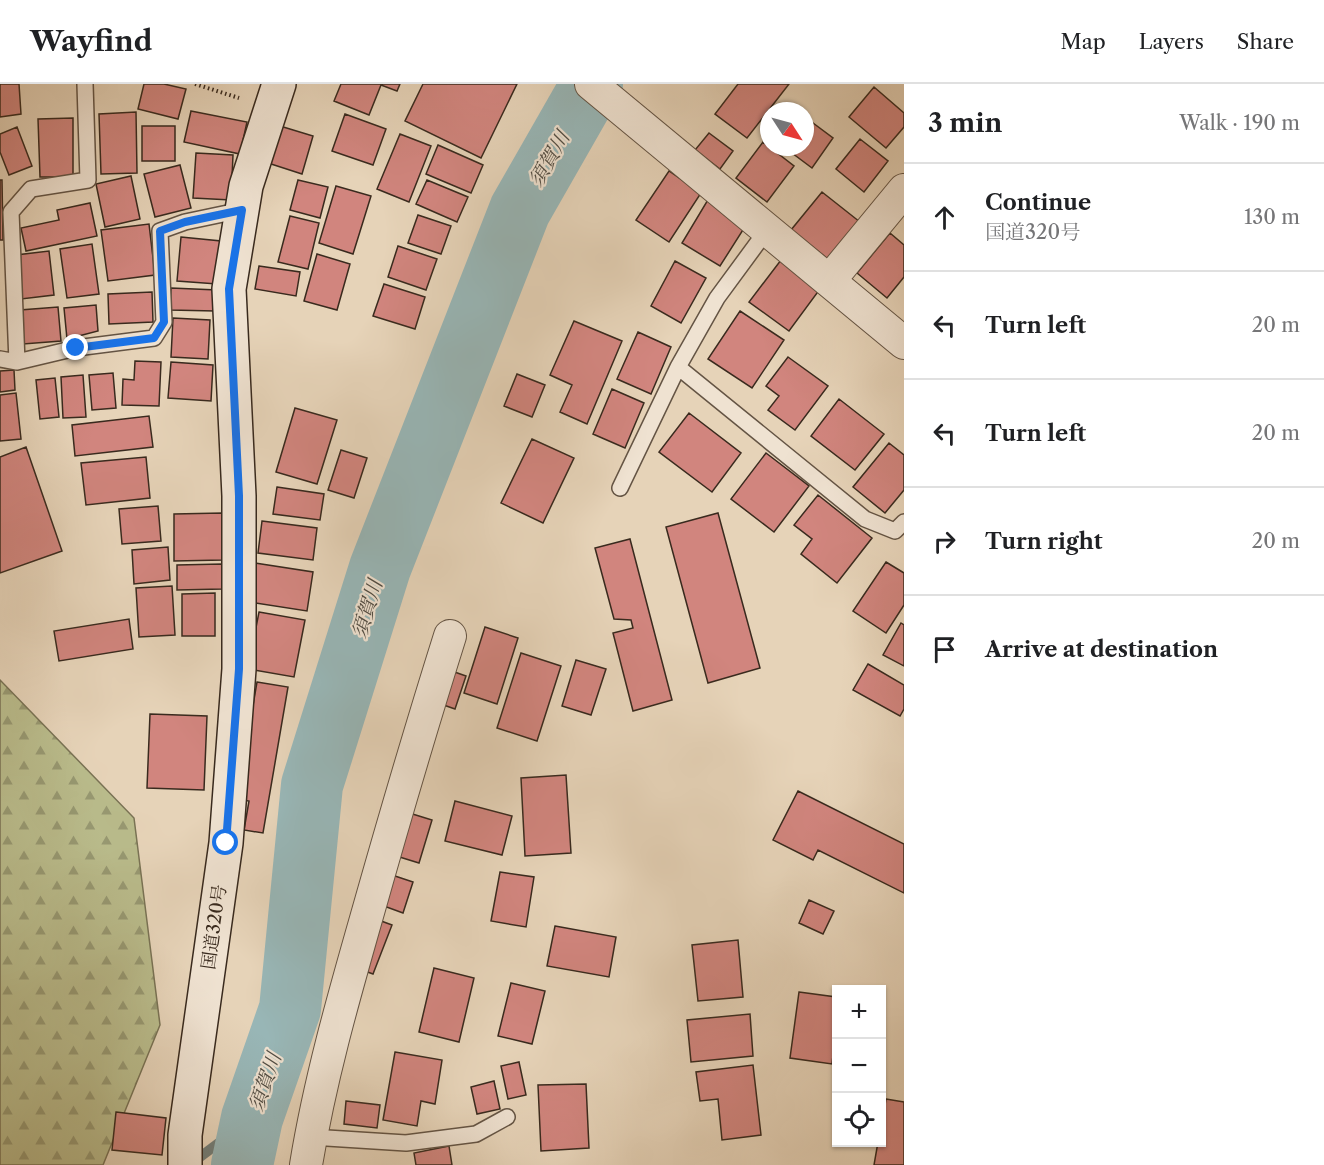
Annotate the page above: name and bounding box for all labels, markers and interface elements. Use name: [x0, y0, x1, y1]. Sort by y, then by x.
text: Wayfind: [30, 24, 152, 58]
text: Map: [1061, 29, 1106, 54]
text: Layers: [1139, 29, 1204, 54]
text: Share: [1237, 29, 1294, 54]
north arrow: [760, 102, 814, 156]
text: 3 min: [928, 107, 1002, 139]
text: Walk · 190 m: [1179, 111, 1300, 135]
water label: 須賀川: [524, 125, 575, 191]
text: Continue: [985, 189, 1091, 216]
icon: ahead: [928, 201, 961, 234]
text: 130 m: [1244, 205, 1300, 229]
text: 国道320号: [985, 220, 1080, 244]
icon: left: [928, 309, 961, 342]
text: Turn left: [985, 312, 1086, 339]
text: 20 m: [1252, 313, 1300, 337]
route end: [62, 334, 88, 360]
icon: left: [928, 417, 961, 450]
text: Turn left: [985, 420, 1086, 447]
text: 20 m: [1252, 421, 1300, 445]
icon: right: [928, 525, 961, 558]
text: Turn right: [985, 528, 1103, 555]
text: 20 m: [1252, 529, 1300, 553]
water label: 須賀川: [347, 575, 388, 641]
icon: arrive: [928, 633, 961, 666]
text: Arrive at destination: [985, 636, 1218, 663]
route start: [212, 829, 238, 855]
street label: 国道320号: [197, 883, 231, 971]
map controls: [832, 985, 886, 1147]
button: +: [832, 985, 886, 1039]
button: −: [832, 1039, 886, 1093]
water label: 須賀川: [244, 1048, 287, 1114]
button: locate: [832, 1093, 886, 1147]

